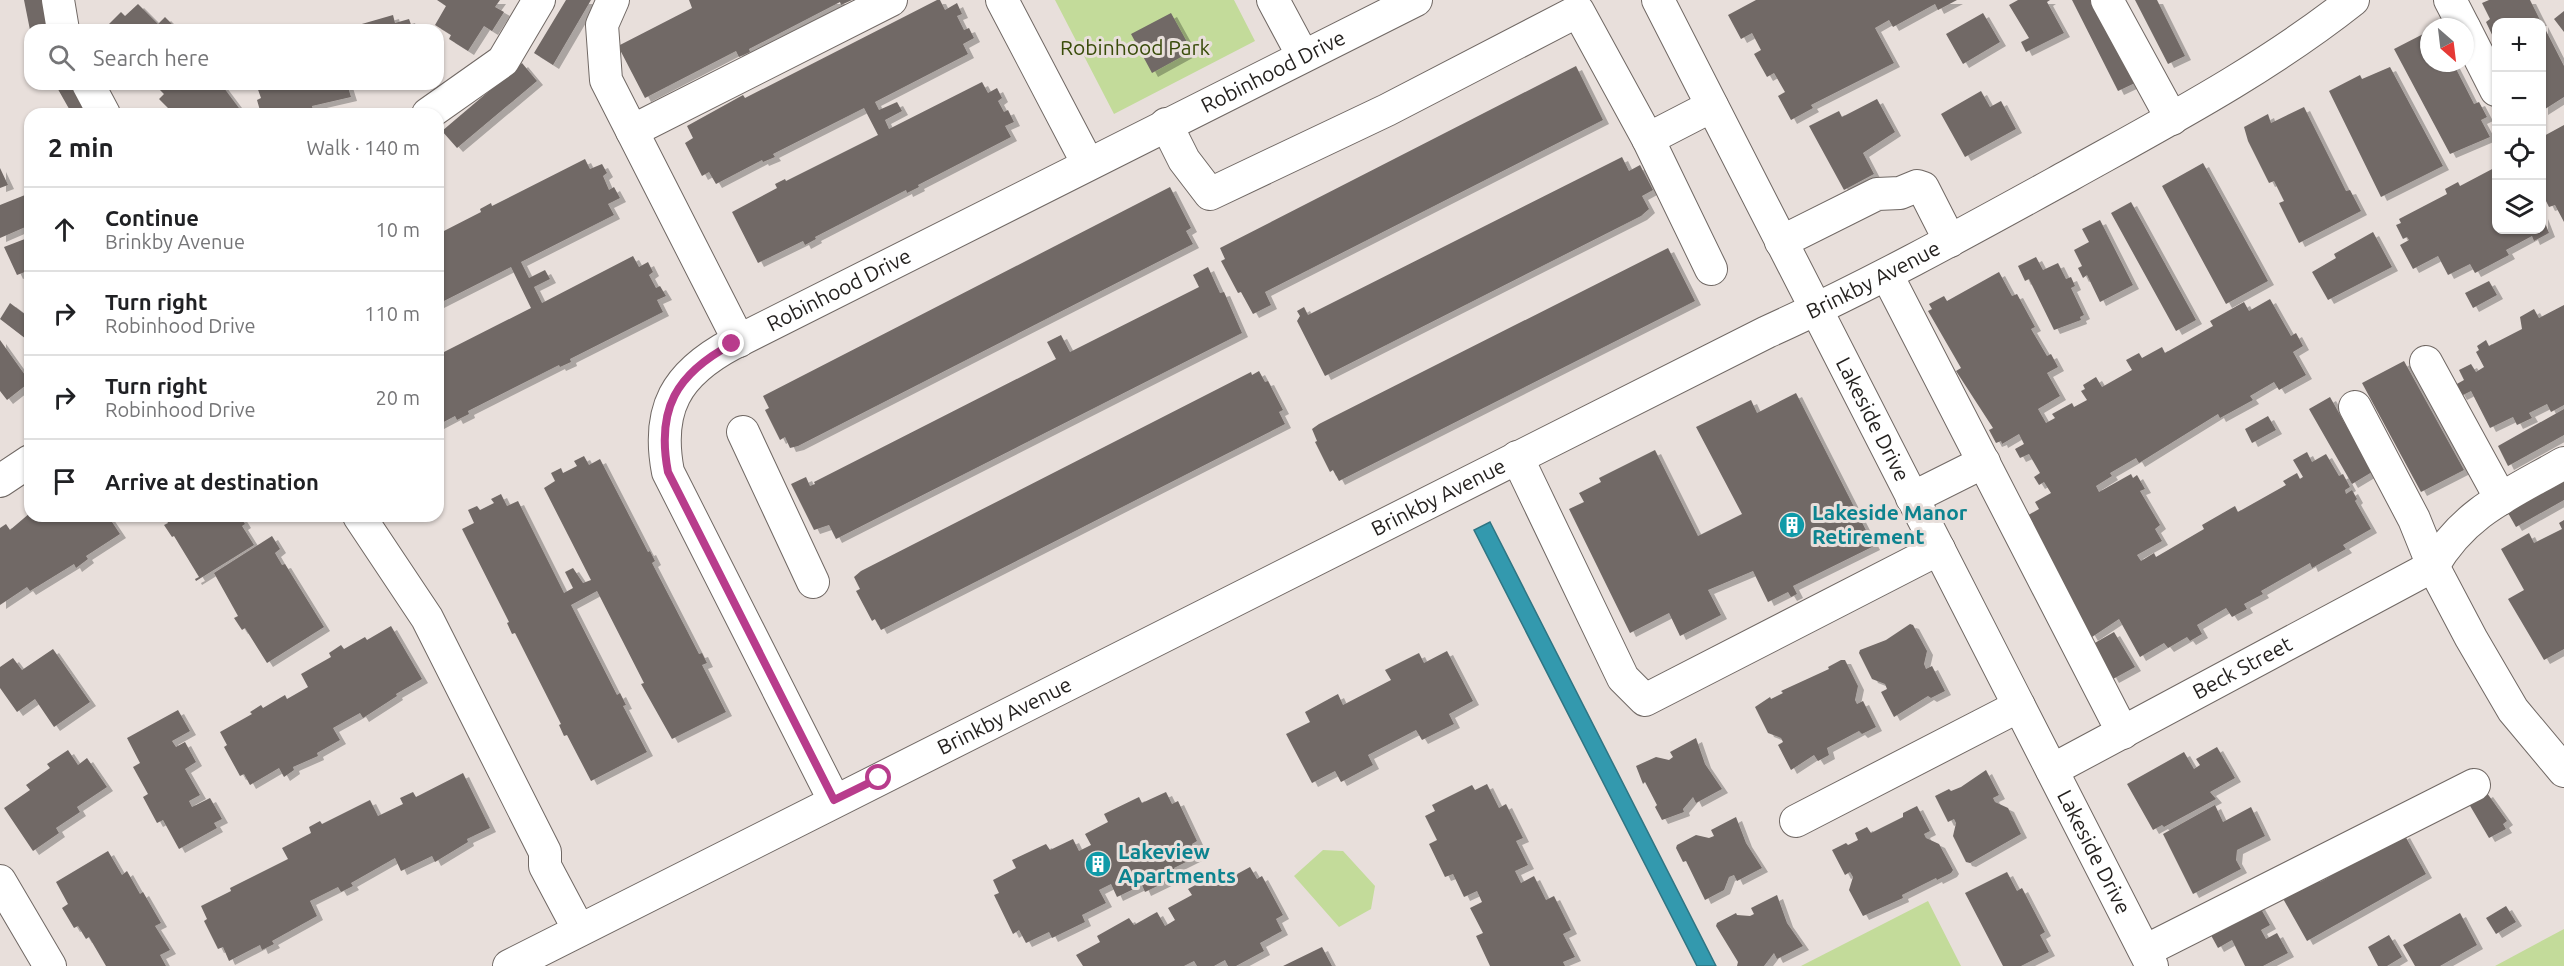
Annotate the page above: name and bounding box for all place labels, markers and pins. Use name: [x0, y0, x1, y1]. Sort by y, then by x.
place label: Lakeside Manor Retirement: [1812, 500, 1968, 548]
building icon: Lakeside Manor Retirement: [1777, 510, 1807, 540]
place label: Lakeview Apartments: [1118, 839, 1236, 887]
building icon: Lakeview Apartments: [1083, 849, 1113, 879]

